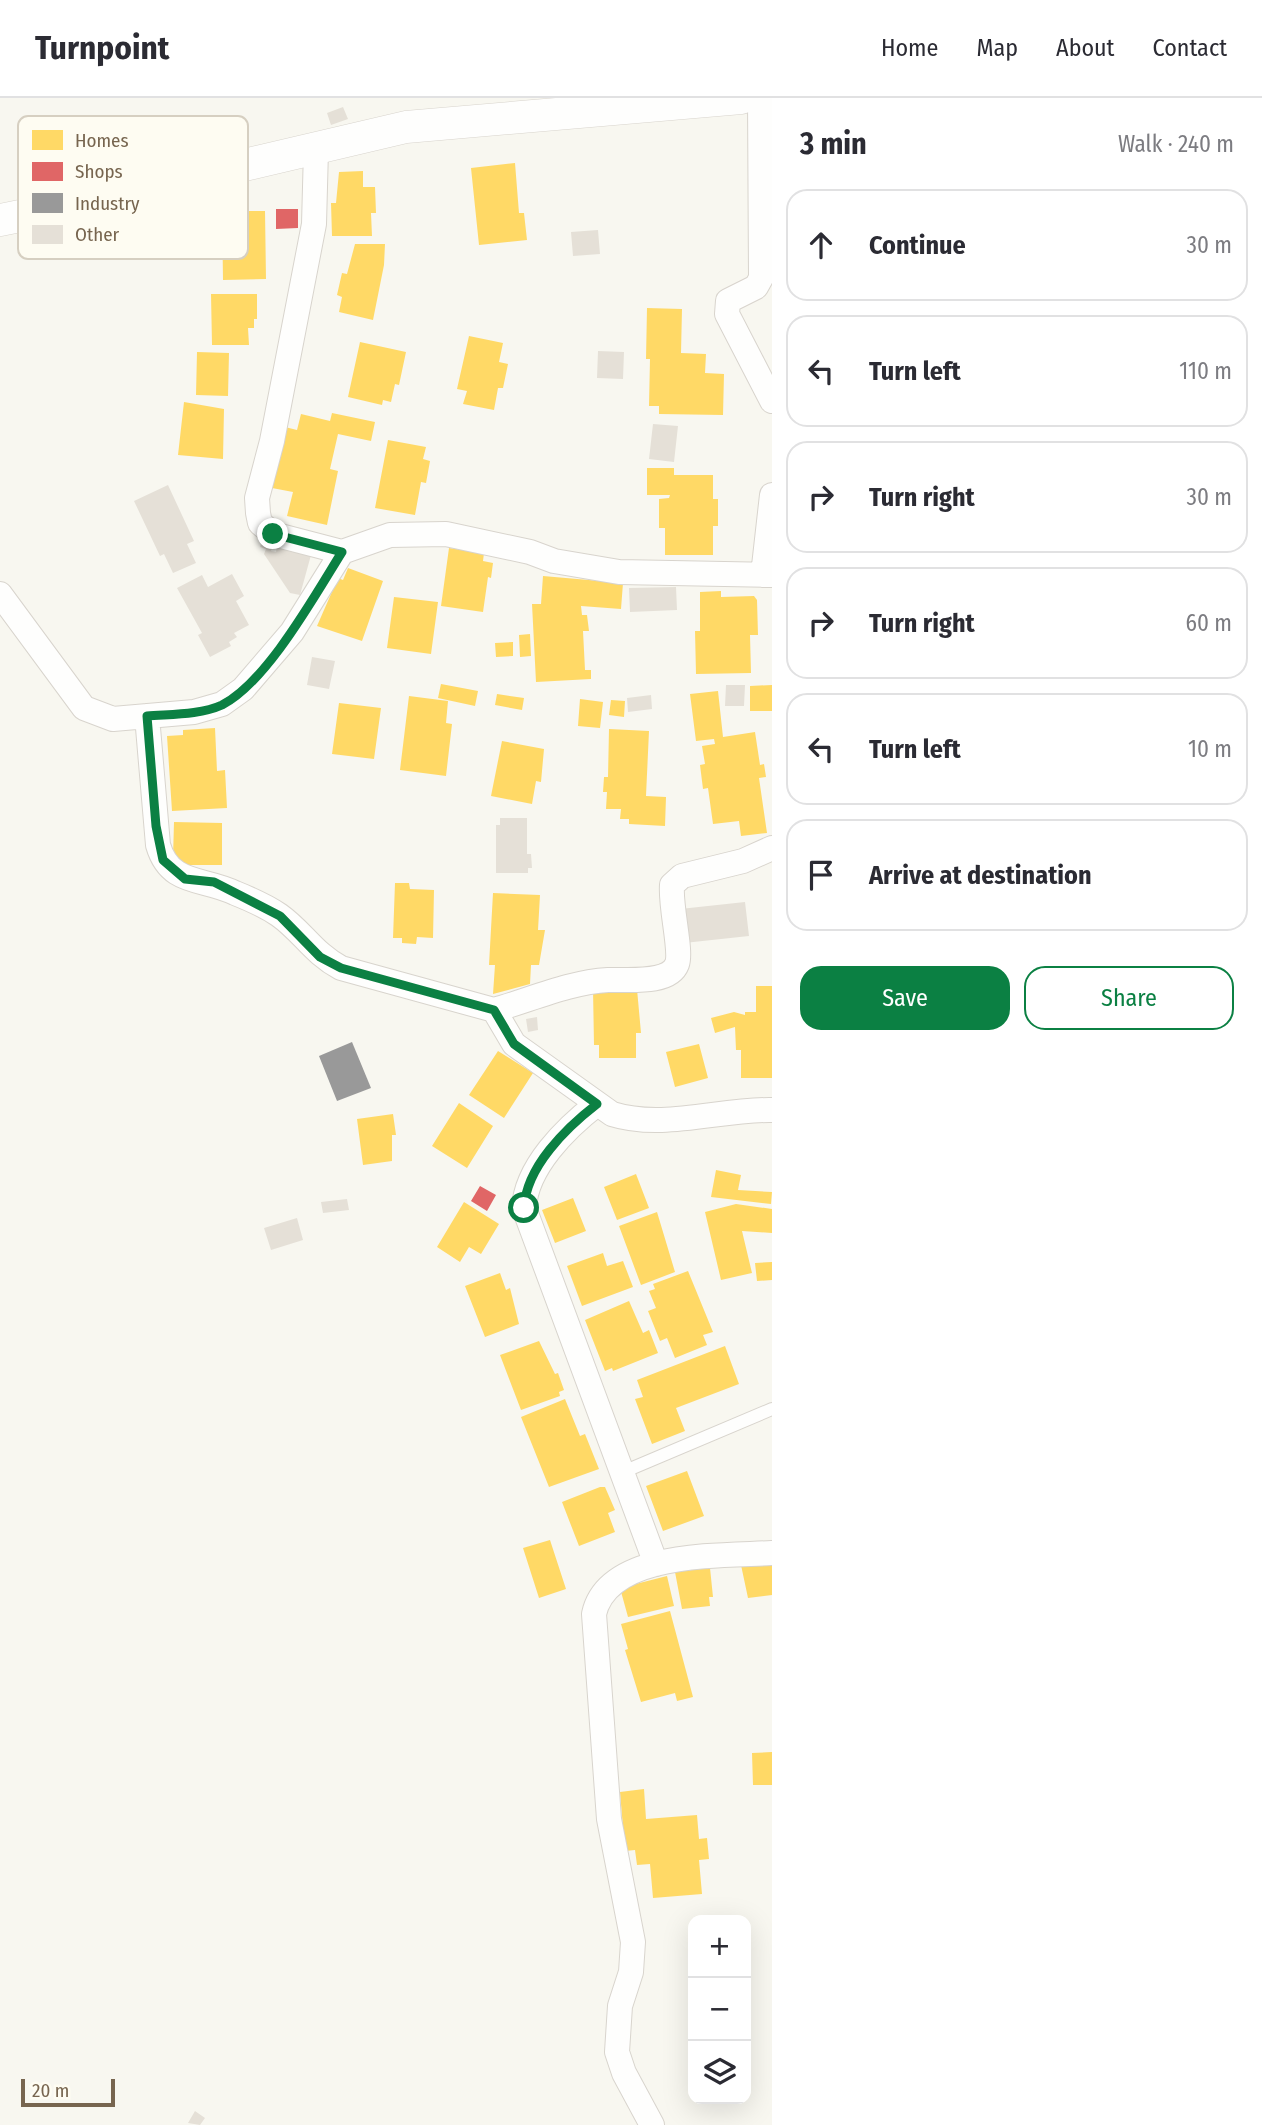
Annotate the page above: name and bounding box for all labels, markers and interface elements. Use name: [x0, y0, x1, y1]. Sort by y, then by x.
text: Turnpoint: [35, 28, 169, 68]
text: Home: [881, 34, 938, 62]
text: Map: [976, 34, 1018, 62]
text: About: [1056, 34, 1114, 62]
text: Contact: [1152, 34, 1227, 62]
legend: [18, 116, 248, 259]
text: 3 min: [800, 126, 867, 162]
text: Homes: [75, 129, 129, 152]
text: Walk · 240 m: [1118, 130, 1234, 158]
text: Shops: [75, 160, 123, 183]
text: Industry: [75, 192, 140, 215]
text: Other: [75, 223, 120, 246]
icon: ahead: [802, 226, 840, 264]
text: Continue: [869, 230, 966, 261]
text: 30 m: [1187, 231, 1232, 259]
icon: left: [802, 352, 840, 390]
text: Turn left: [869, 356, 961, 387]
text: 110 m: [1179, 357, 1232, 385]
icon: right: [802, 478, 840, 516]
text: Turn right: [869, 482, 975, 513]
text: 30 m: [1187, 483, 1232, 511]
route end: [257, 518, 288, 549]
icon: right: [802, 604, 840, 642]
text: Turn right: [869, 608, 975, 639]
text: 60 m: [1186, 609, 1232, 637]
icon: left: [802, 730, 840, 768]
text: Turn left: [869, 734, 961, 765]
text: 10 m: [1188, 735, 1232, 763]
icon: arrive: [802, 856, 840, 894]
text: Arrive at destination: [869, 860, 1092, 891]
button: Save: [800, 966, 1010, 1030]
button: Share: [1024, 966, 1234, 1030]
route start: [508, 1192, 539, 1223]
map controls: [688, 1915, 751, 2104]
button: +: [688, 1915, 751, 1978]
button: −: [688, 1978, 751, 2041]
button: layers: [688, 2041, 751, 2104]
scale bar: [21, 2076, 116, 2108]
text: 20 m: [32, 2079, 69, 2102]

